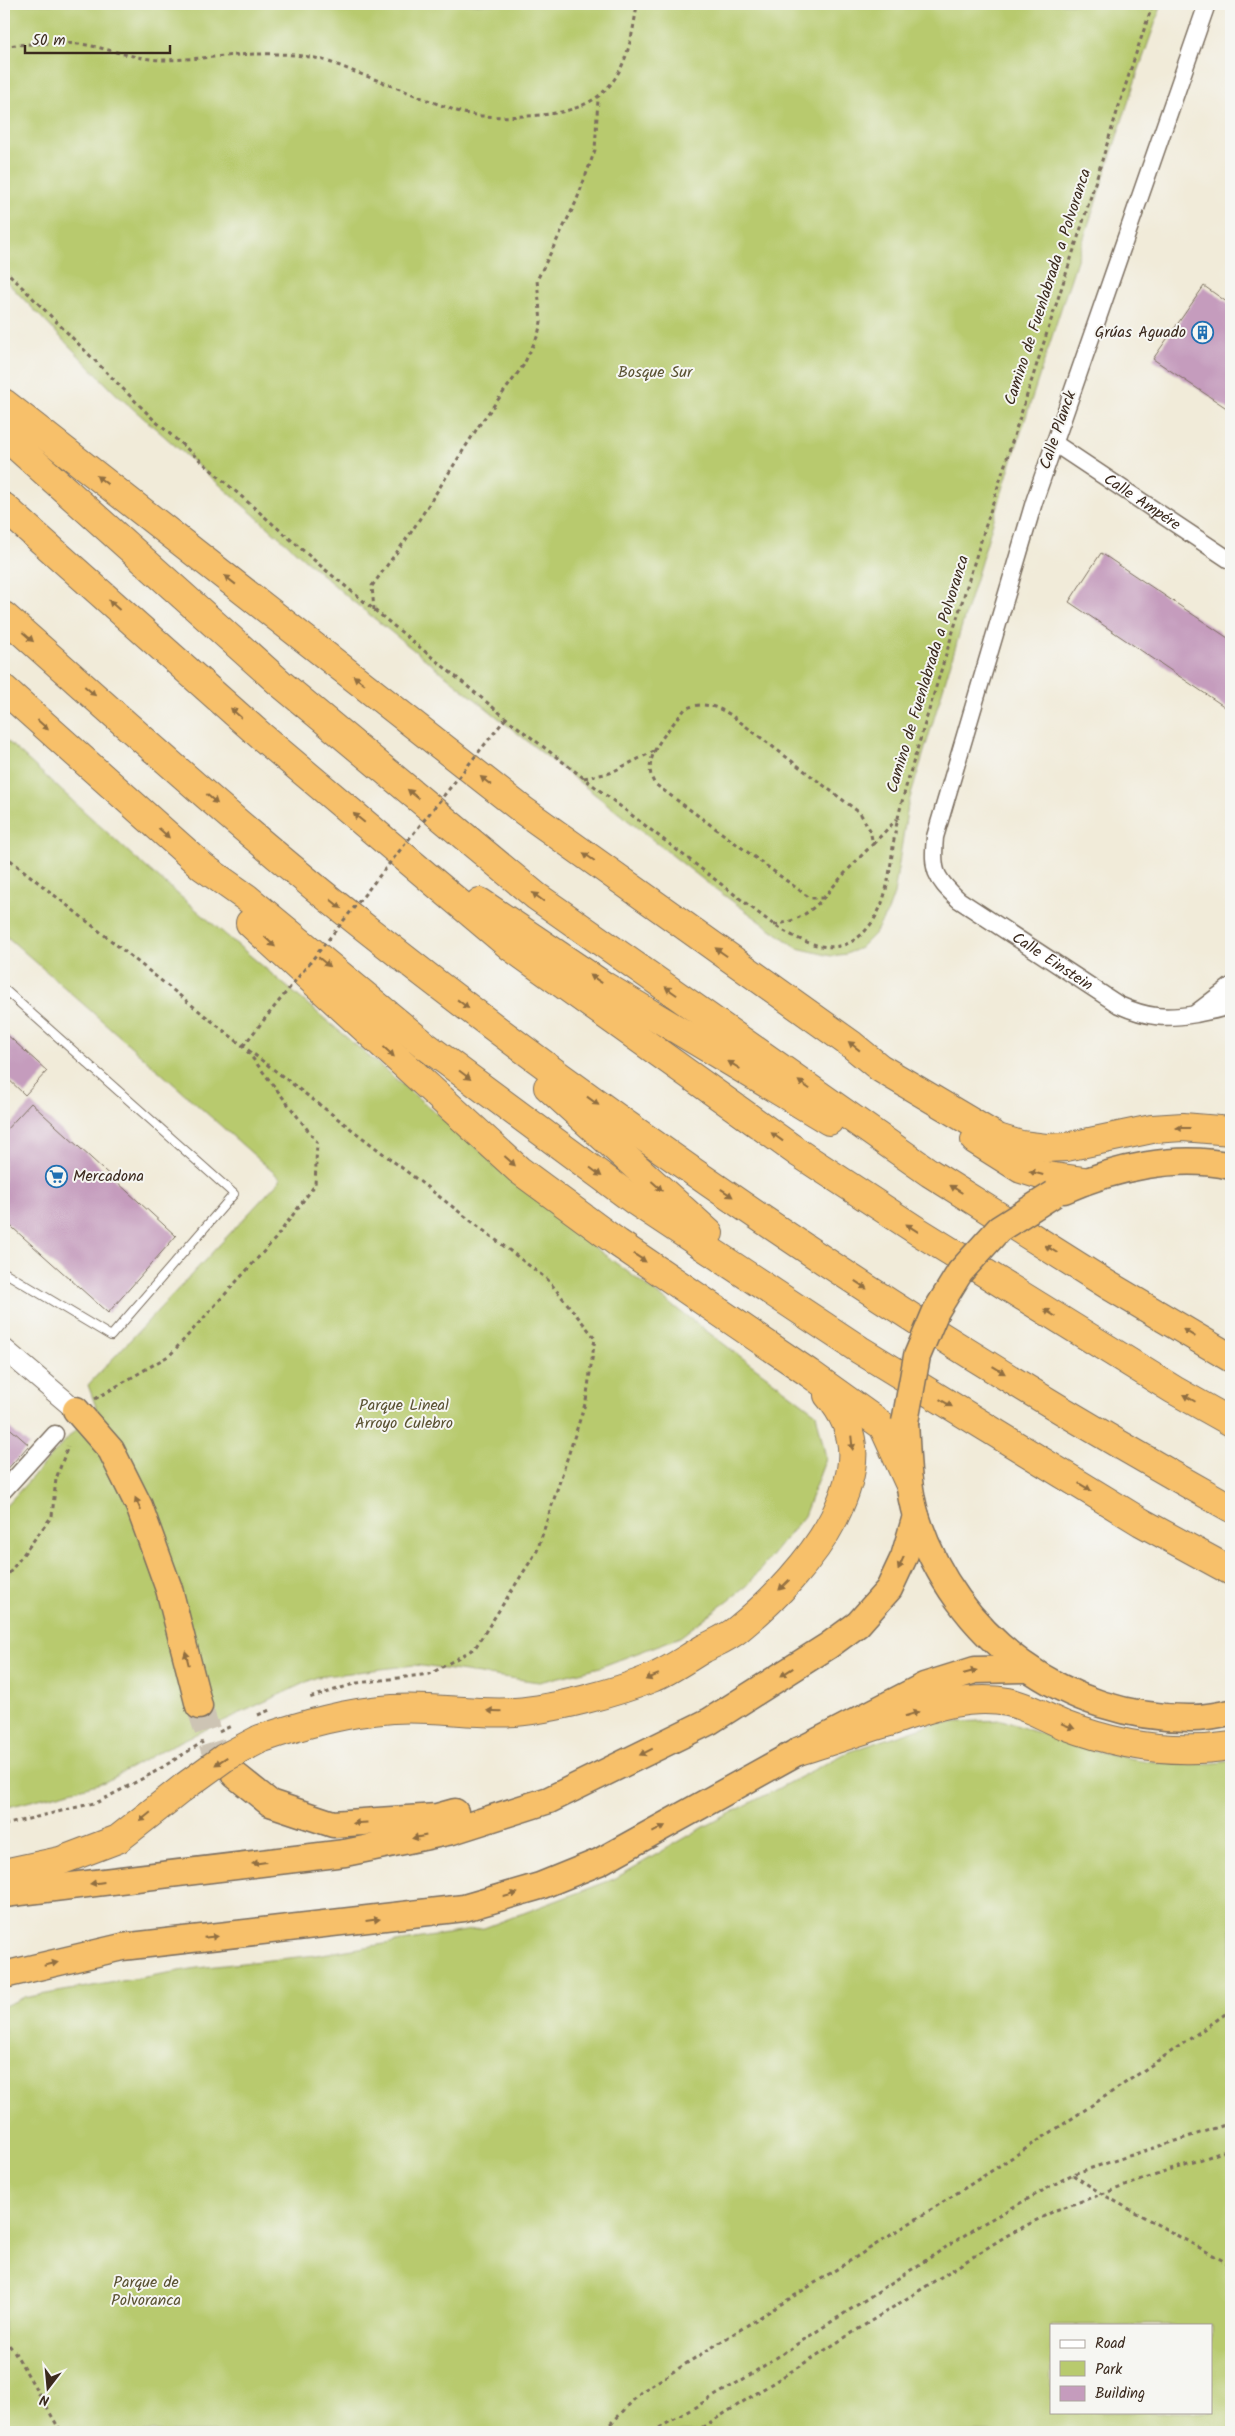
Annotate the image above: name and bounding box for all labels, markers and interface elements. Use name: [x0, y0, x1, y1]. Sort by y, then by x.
scale bar: [25, 22, 170, 54]
text: 50 m: [32, 29, 66, 53]
street label: Camino de Fuenlabrada a Polvoranca: [998, 165, 1098, 409]
place label: Grúas Aguado: [1095, 320, 1186, 345]
building icon: Grúas Aguado: [1190, 320, 1214, 344]
park label: Bosque Sur: [618, 360, 694, 385]
street label: Calle Planck: [1033, 387, 1083, 473]
street label: Calle Ampére: [1099, 467, 1186, 537]
one-way arrow: [95, 475, 109, 485]
street label: Camino de Fuenlabrada a Polvoranca: [880, 552, 976, 796]
one-way arrow: [224, 574, 237, 585]
one-way arrow: [108, 600, 120, 611]
one-way arrow: [22, 632, 35, 643]
one-way arrow: [352, 674, 365, 685]
one-way arrow: [83, 686, 96, 697]
one-way arrow: [230, 707, 242, 719]
one-way arrow: [37, 719, 50, 730]
one-way arrow: [480, 775, 493, 786]
one-way arrow: [407, 788, 420, 799]
one-way arrow: [205, 793, 217, 805]
one-way arrow: [354, 812, 366, 824]
one-way arrow: [158, 827, 170, 839]
one-way arrow: [582, 852, 596, 862]
one-way arrow: [531, 892, 545, 902]
one-way arrow: [329, 898, 342, 909]
street label: Calle Einstein: [1007, 925, 1098, 997]
one-way arrow: [264, 936, 276, 948]
one-way arrow: [715, 947, 728, 957]
one-way arrow: [317, 956, 330, 967]
one-way arrow: [589, 974, 603, 984]
one-way arrow: [664, 986, 678, 996]
one-way arrow: [456, 999, 469, 1010]
one-way arrow: [847, 1041, 860, 1052]
one-way arrow: [383, 1046, 395, 1058]
one-way arrow: [727, 1060, 741, 1069]
one-way arrow: [458, 1070, 471, 1081]
one-way arrow: [797, 1080, 811, 1090]
one-way arrow: [586, 1096, 600, 1106]
one-way arrow: [1174, 1124, 1190, 1132]
one-way arrow: [770, 1132, 784, 1142]
one-way arrow: [503, 1155, 515, 1167]
supermarket icon: Mercadona: [45, 1164, 69, 1188]
place label: Mercadona: [73, 1164, 144, 1189]
one-way arrow: [589, 1167, 603, 1177]
one-way arrow: [1028, 1169, 1044, 1177]
one-way arrow: [650, 1180, 662, 1192]
one-way arrow: [949, 1185, 962, 1194]
one-way arrow: [720, 1188, 733, 1198]
one-way arrow: [905, 1223, 919, 1232]
one-way arrow: [1044, 1244, 1057, 1253]
one-way arrow: [634, 1253, 647, 1263]
one-way arrow: [854, 1280, 867, 1290]
one-way arrow: [1044, 1309, 1057, 1318]
one-way arrow: [1183, 1329, 1196, 1338]
one-way arrow: [992, 1366, 1006, 1375]
park label: Parque Lineal Arroyo Culebro: [355, 1393, 453, 1436]
one-way arrow: [1181, 1394, 1196, 1402]
one-way arrow: [940, 1398, 953, 1407]
one-way arrow: [848, 1435, 856, 1451]
one-way arrow: [1078, 1483, 1092, 1492]
one-way arrow: [133, 1497, 141, 1511]
one-way arrow: [897, 1556, 905, 1570]
one-way arrow: [779, 1579, 791, 1591]
one-way arrow: [182, 1651, 190, 1666]
one-way arrow: [781, 1667, 794, 1676]
one-way arrow: [962, 1668, 977, 1676]
one-way arrow: [644, 1673, 659, 1681]
one-way arrow: [486, 1707, 502, 1715]
one-way arrow: [904, 1710, 919, 1718]
one-way arrow: [1061, 1722, 1076, 1730]
one-way arrow: [639, 1748, 653, 1756]
one-way arrow: [214, 1756, 227, 1766]
one-way arrow: [139, 1812, 152, 1823]
one-way arrow: [352, 1819, 368, 1827]
one-way arrow: [652, 1825, 666, 1833]
one-way arrow: [410, 1834, 426, 1842]
one-way arrow: [250, 1859, 266, 1867]
one-way arrow: [89, 1879, 105, 1887]
one-way arrow: [503, 1890, 518, 1898]
one-way arrow: [365, 1915, 381, 1923]
one-way arrow: [203, 1933, 219, 1941]
one-way arrow: [44, 1960, 59, 1968]
park label: Parque de Polvoranca: [111, 2270, 181, 2313]
legend: [1050, 2324, 1212, 2414]
text: Road: [1095, 2332, 1126, 2356]
text: Park: [1095, 2358, 1123, 2382]
north arrow: [22, 2364, 72, 2414]
text: Building: [1095, 2382, 1145, 2406]
text: N: [37, 2388, 52, 2411]

